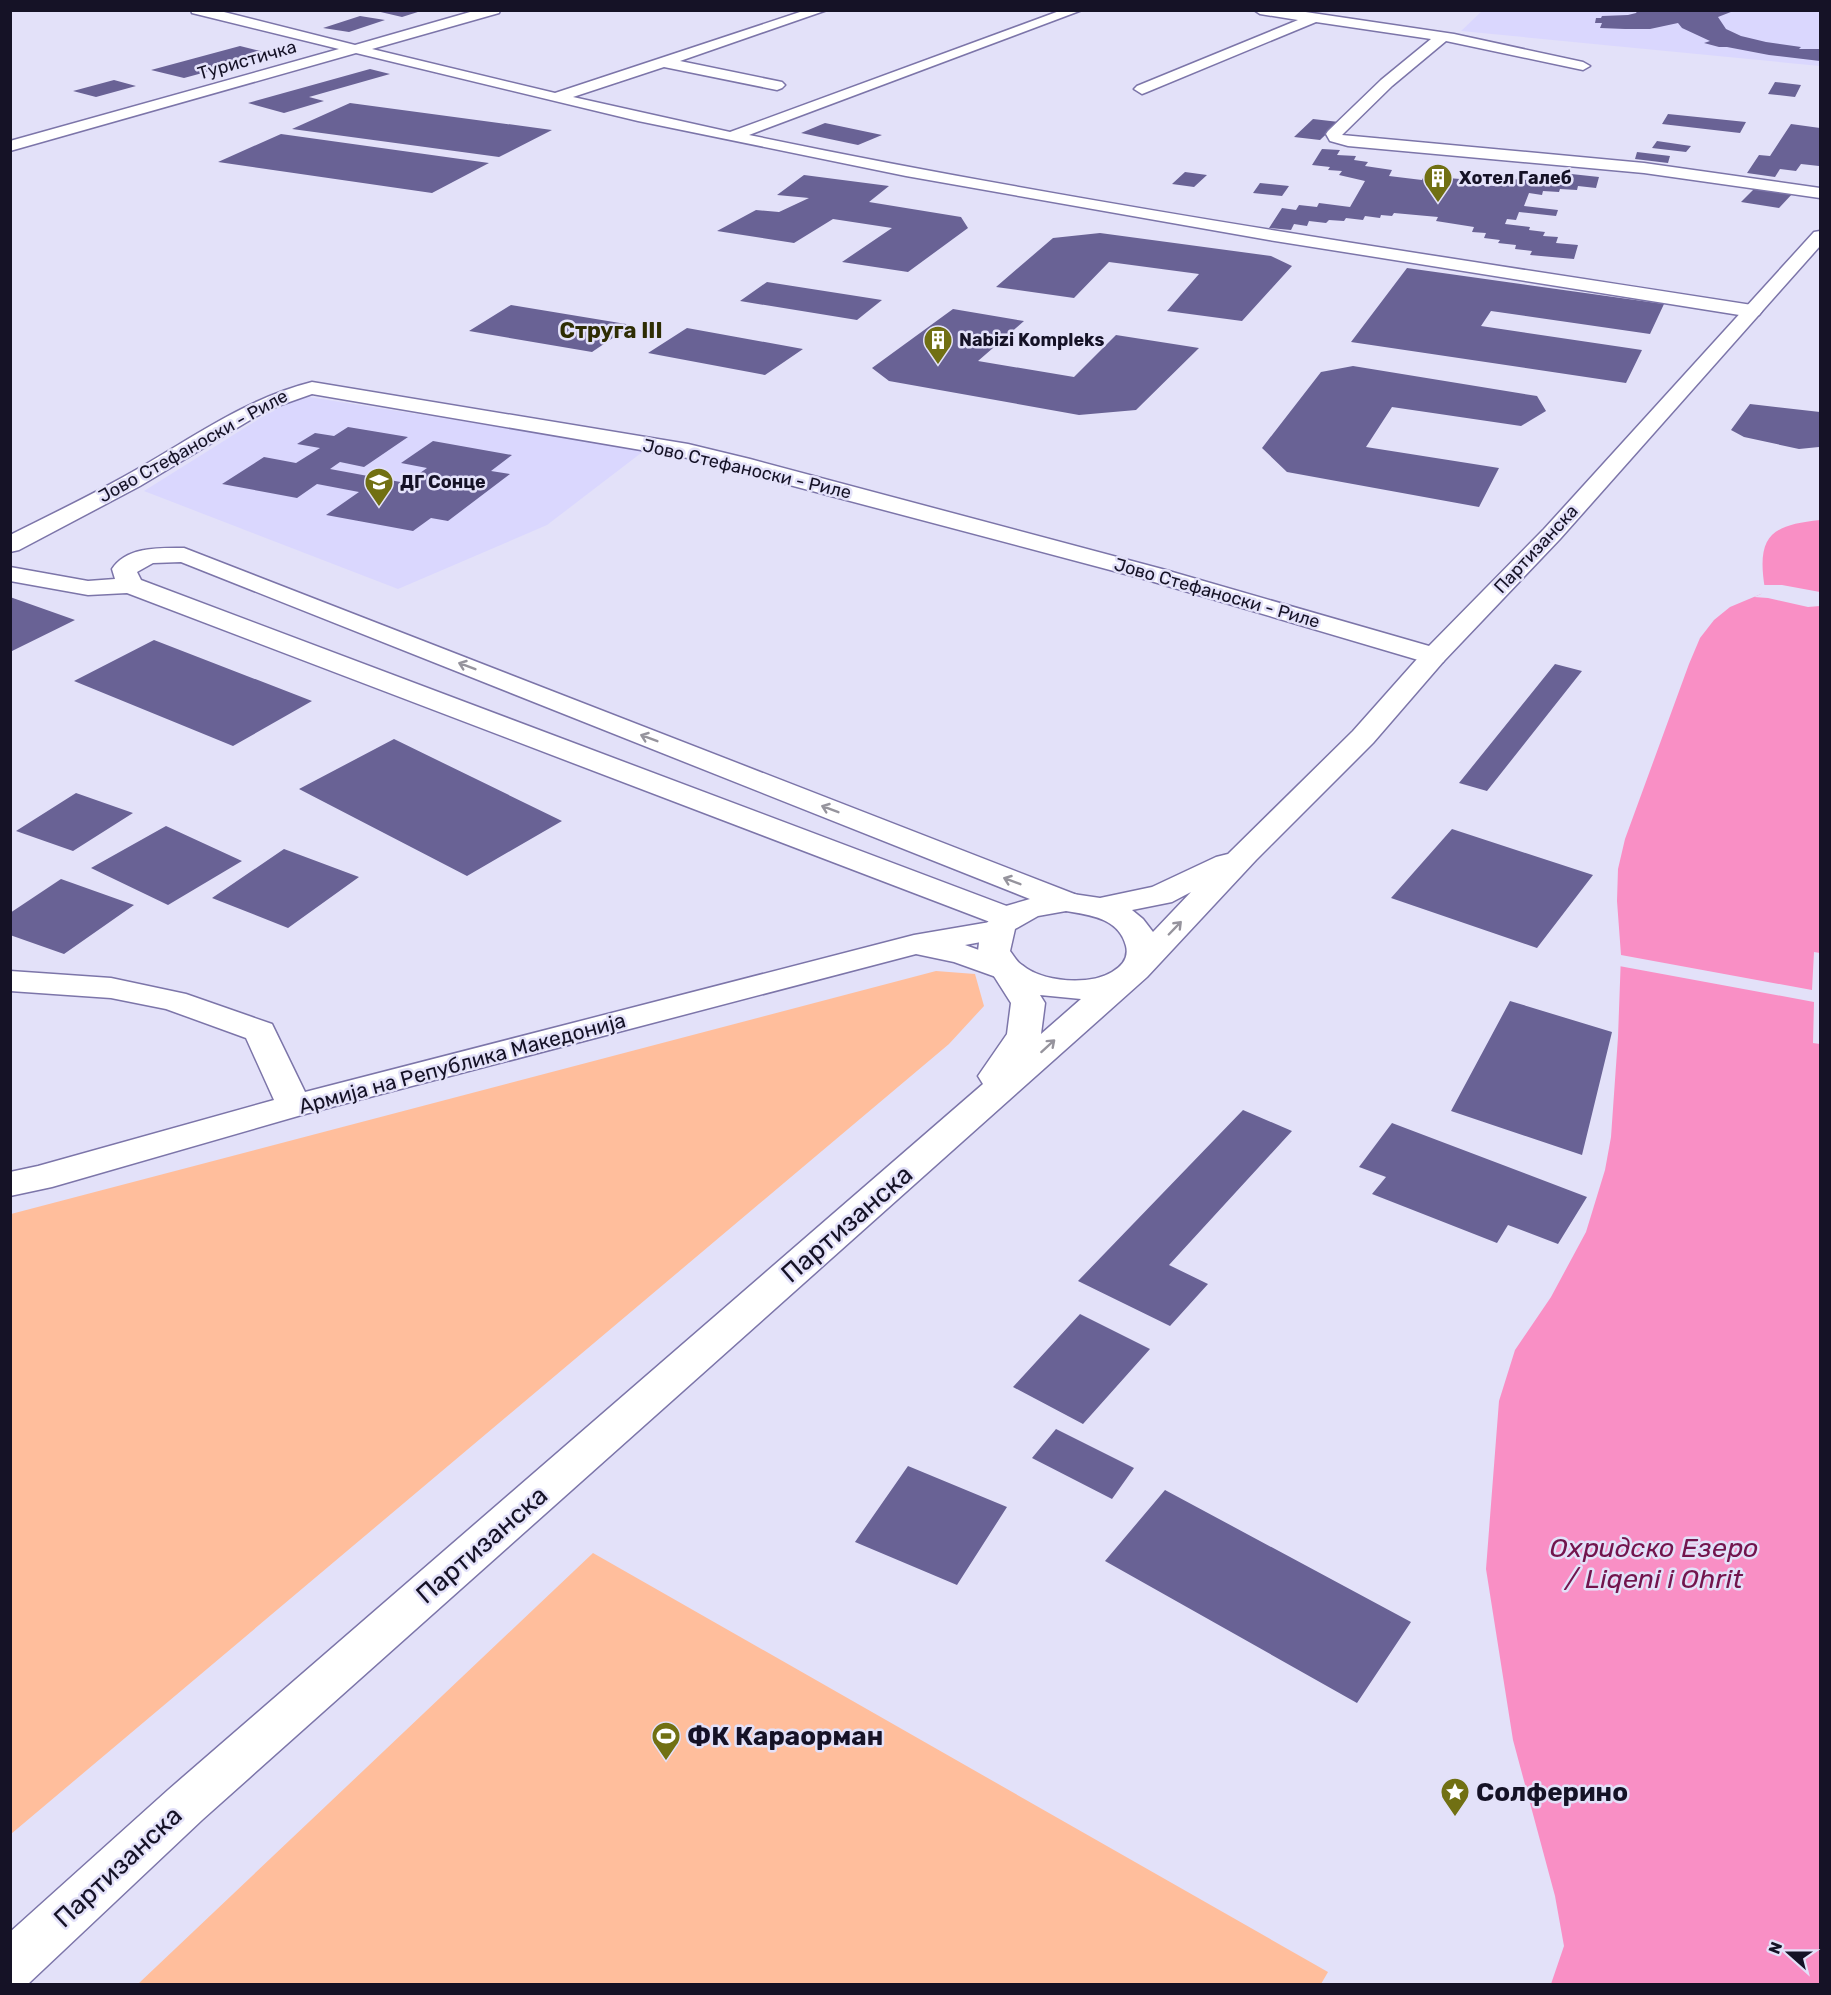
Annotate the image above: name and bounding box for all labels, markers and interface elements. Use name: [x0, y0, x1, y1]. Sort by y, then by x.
street label: Туристичка: [195, 35, 299, 85]
building icon: Хотел Галеб: [1422, 162, 1454, 204]
place label: Хотел Галеб: [1459, 167, 1572, 189]
district label: Струга III: [559, 317, 663, 344]
building icon: Nabizi Kompleks: [922, 324, 954, 366]
place label: Nabizi Kompleks: [959, 329, 1104, 351]
street label: Јово Стефаноски - Риле: [94, 385, 292, 507]
street label: Јово Стефаноски - Риле: [641, 434, 853, 504]
school or university icon: ДГ Сонце: [363, 466, 395, 508]
place label: ДГ Сонце: [400, 471, 486, 493]
street label: Партизанска: [1489, 500, 1583, 598]
street label: Јово Стефаноски - Риле: [1112, 553, 1322, 633]
one-way arrow: [458, 660, 477, 671]
one-way arrow: [640, 732, 659, 743]
one-way arrow: [821, 803, 840, 814]
one-way arrow: [1003, 874, 1021, 885]
one-way arrow: [1167, 920, 1182, 935]
street label: Армија на Република Македонија: [296, 1007, 628, 1119]
one-way arrow: [1040, 1039, 1055, 1053]
street label: Партизанска: [775, 1159, 919, 1289]
street label: Партизанска: [410, 1480, 554, 1610]
water label: Охридско Езеро / Liqeni i Ohrit: [1550, 1532, 1758, 1595]
sports icon: ФК Караорман: [650, 1720, 682, 1762]
place label: ФК Караорман: [687, 1721, 883, 1752]
place icon: Солферино: [1439, 1776, 1471, 1818]
place label: Солферино: [1476, 1777, 1628, 1808]
street label: Партизанска: [48, 1800, 188, 1934]
north arrow: [1759, 1923, 1819, 1983]
text: N: [1765, 1939, 1786, 1957]

